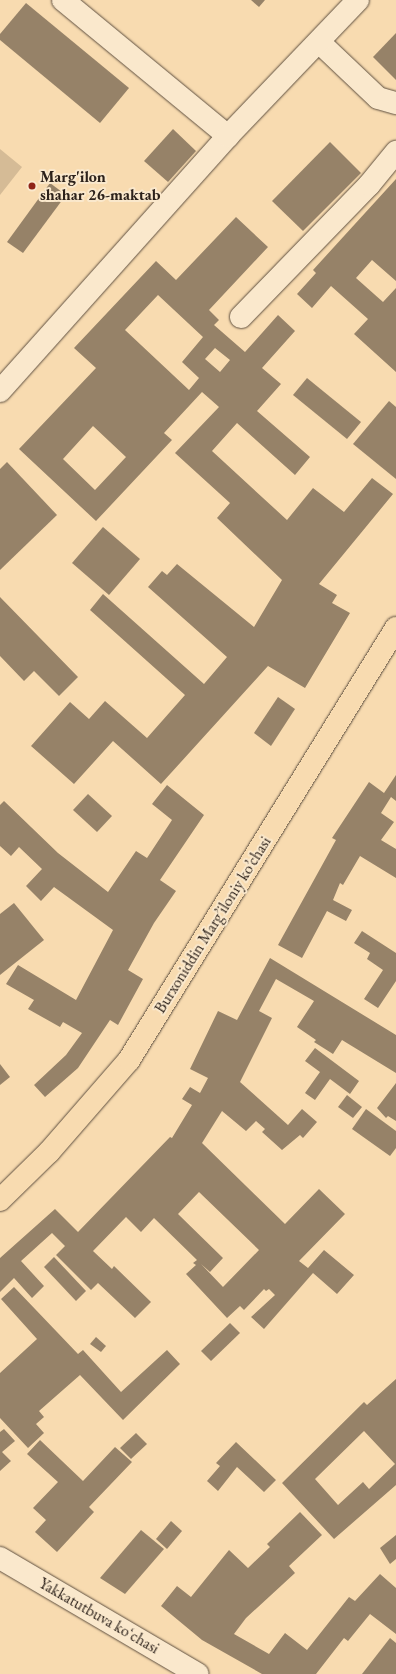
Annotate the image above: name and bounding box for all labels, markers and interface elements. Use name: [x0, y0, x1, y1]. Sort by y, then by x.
place label: Marg'ilon shahar 26-maktab: [40, 167, 160, 205]
marker: Marg'ilon shahar 26-maktab: [27, 181, 37, 191]
street label: Burxoniddin Marg’iloniy ko’chasi: [151, 833, 275, 1017]
street label: Yakkatutbuva koʻchasi: [35, 1574, 163, 1658]

